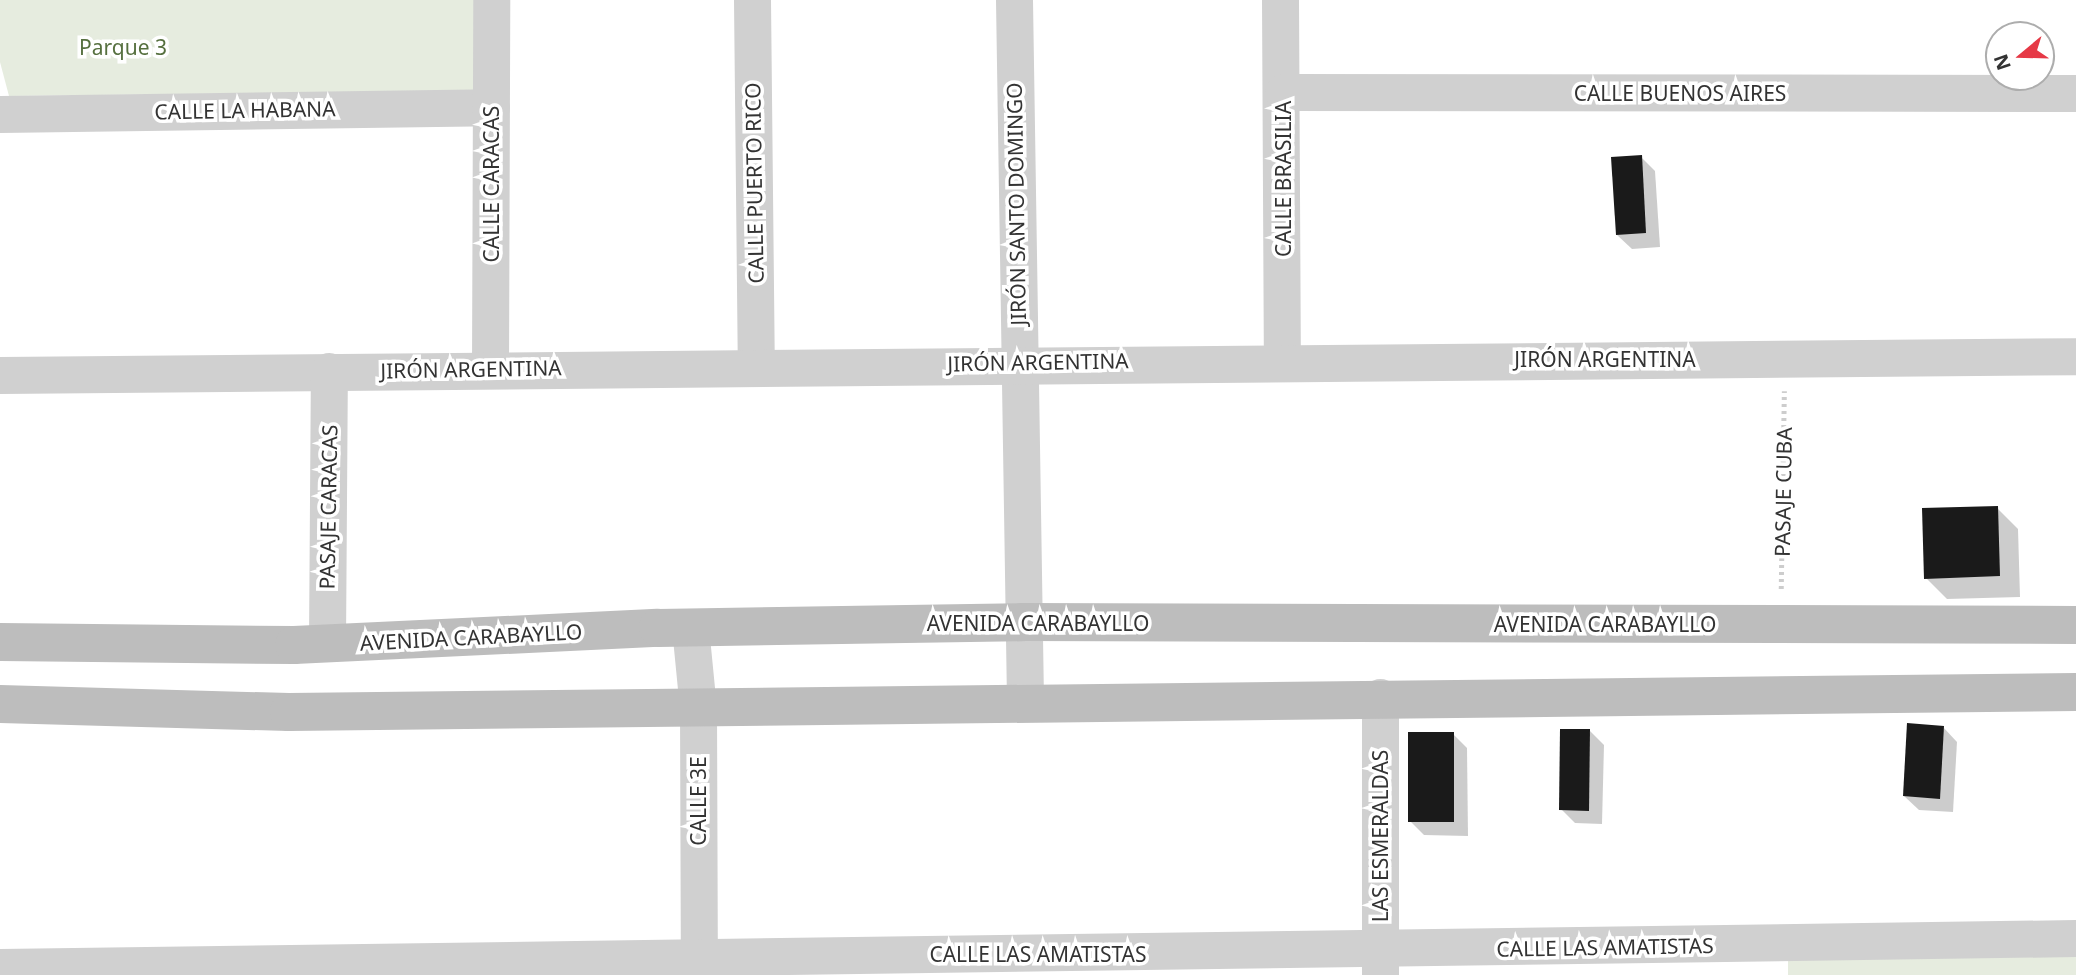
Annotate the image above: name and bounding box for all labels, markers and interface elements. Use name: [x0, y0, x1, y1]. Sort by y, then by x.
north arrow: [1985, 21, 2055, 91]
park label: Parque 3: [79, 34, 167, 60]
text: N: [1987, 51, 2017, 74]
street label: CALLE BUENOS AIRES: [1574, 80, 1786, 106]
street label: CALLE PUERTO RICO: [740, 82, 768, 284]
street label: JIRÓN SANTO DOMINGO: [1001, 82, 1031, 326]
street label: CALLE LA HABANA: [154, 96, 336, 124]
street label: CALLE BRASILIA: [1270, 101, 1296, 257]
street label: CALLE CARACAS: [478, 106, 504, 262]
street label: JIRÓN ARGENTINA: [1514, 346, 1696, 372]
street label: JIRÓN ARGENTINA: [947, 348, 1129, 376]
street label: JIRÓN ARGENTINA: [380, 355, 562, 383]
street label: PASAJE CARACAS: [314, 424, 342, 590]
street label: PASAJE CUBA: [1769, 427, 1797, 557]
street label: AVENIDA CARABAYLLO: [927, 610, 1149, 636]
street label: AVENIDA CARABAYLLO: [1494, 611, 1716, 637]
street label: AVENIDA CARABAYLLO: [359, 619, 583, 655]
street label: LAS ESMERALDAS: [1367, 750, 1393, 922]
street label: CALLE 3E: [685, 756, 711, 846]
street label: CALLE LAS AMATISTAS: [1496, 933, 1714, 961]
street label: CALLE LAS AMATISTAS: [929, 941, 1147, 967]

